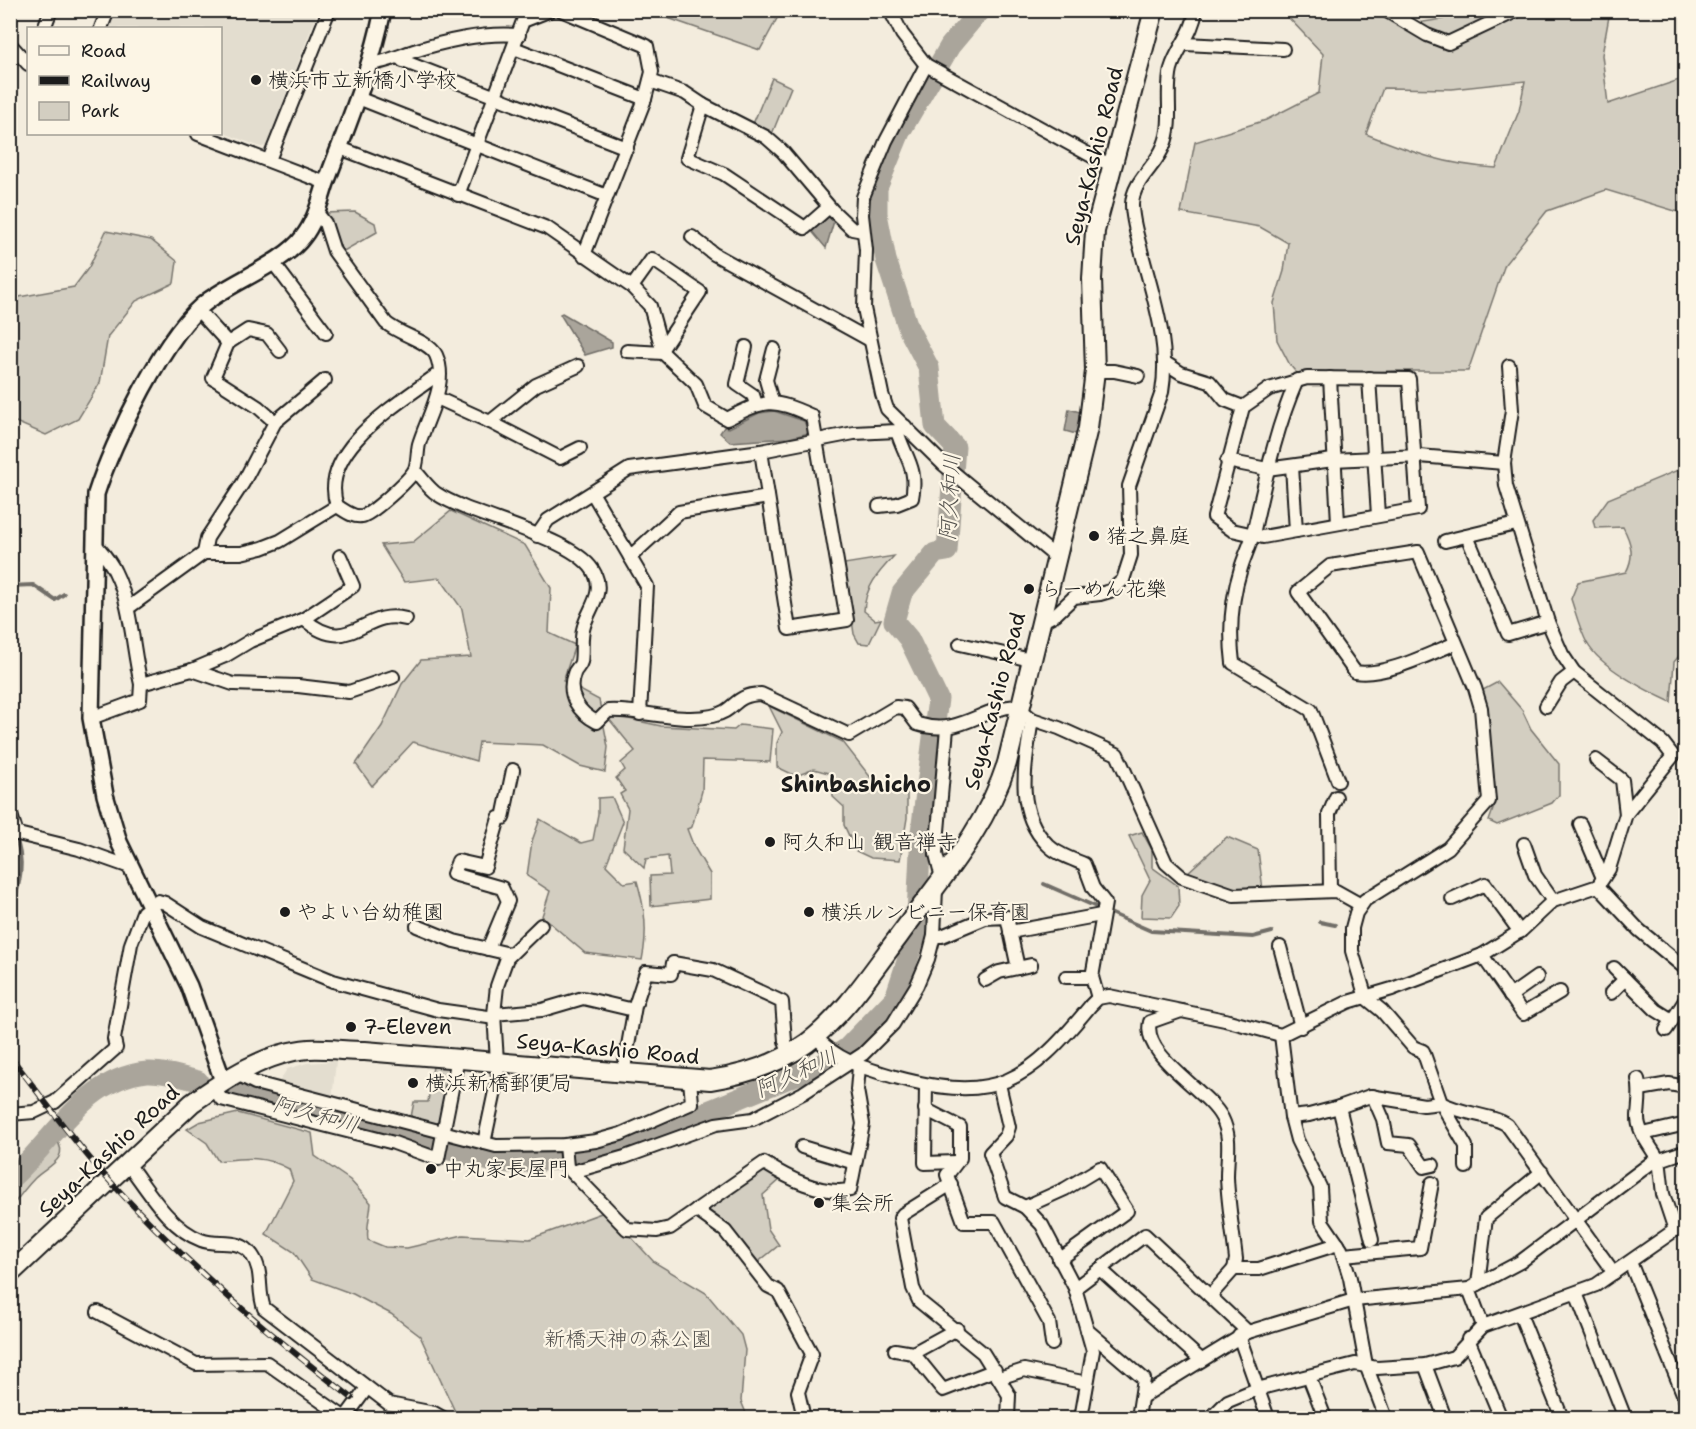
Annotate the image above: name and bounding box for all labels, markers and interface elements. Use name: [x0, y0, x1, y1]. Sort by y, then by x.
legend: [27, 27, 222, 135]
text: Road: [81, 39, 126, 63]
street label: Seya-Kashio Road: [1058, 64, 1130, 248]
place label: 横浜市立新橋小学校: [268, 66, 457, 94]
text: Railway: [81, 69, 151, 93]
marker: 横浜市立新橋小学校: [249, 73, 263, 87]
text: Park: [81, 99, 120, 123]
water label: 阿久和川: [933, 452, 966, 542]
place label: 猪之鼻庭: [1106, 522, 1190, 550]
marker: 猪之鼻庭: [1087, 529, 1101, 543]
place label: らーめん花樂: [1041, 575, 1167, 603]
marker: らーめん花樂: [1022, 582, 1036, 596]
street label: Seya-Kashio Road: [958, 609, 1032, 793]
district label: Shinbashicho: [781, 770, 931, 799]
place label: 阿久和山 観音禅寺: [782, 828, 957, 856]
marker: 阿久和山 観音禅寺: [763, 835, 777, 849]
place label: やよい台幼稚園: [297, 898, 444, 926]
place label: 横浜ルンビニー保育園: [821, 898, 1031, 926]
marker: やよい台幼稚園: [278, 905, 292, 919]
marker: 横浜ルンビニー保育園: [802, 905, 816, 919]
place label: 7-Eleven: [363, 1013, 452, 1041]
marker: 7-Eleven: [344, 1020, 358, 1034]
street label: Seya-Kashio Road: [515, 1027, 701, 1071]
water label: 阿久和川: [750, 1041, 842, 1104]
place label: 横浜新橋郵便局: [425, 1069, 572, 1097]
marker: 横浜新橋郵便局: [406, 1076, 420, 1090]
street label: Seya-Kashio Road: [32, 1078, 186, 1224]
water label: 阿久和川: [270, 1089, 362, 1140]
place label: 中丸家長屋門: [443, 1155, 569, 1183]
marker: 中丸家長屋門: [424, 1162, 438, 1176]
place label: 集会所: [831, 1189, 894, 1217]
marker: 集会所: [812, 1196, 826, 1210]
park label: 新橋天神の森公園: [544, 1325, 712, 1353]

